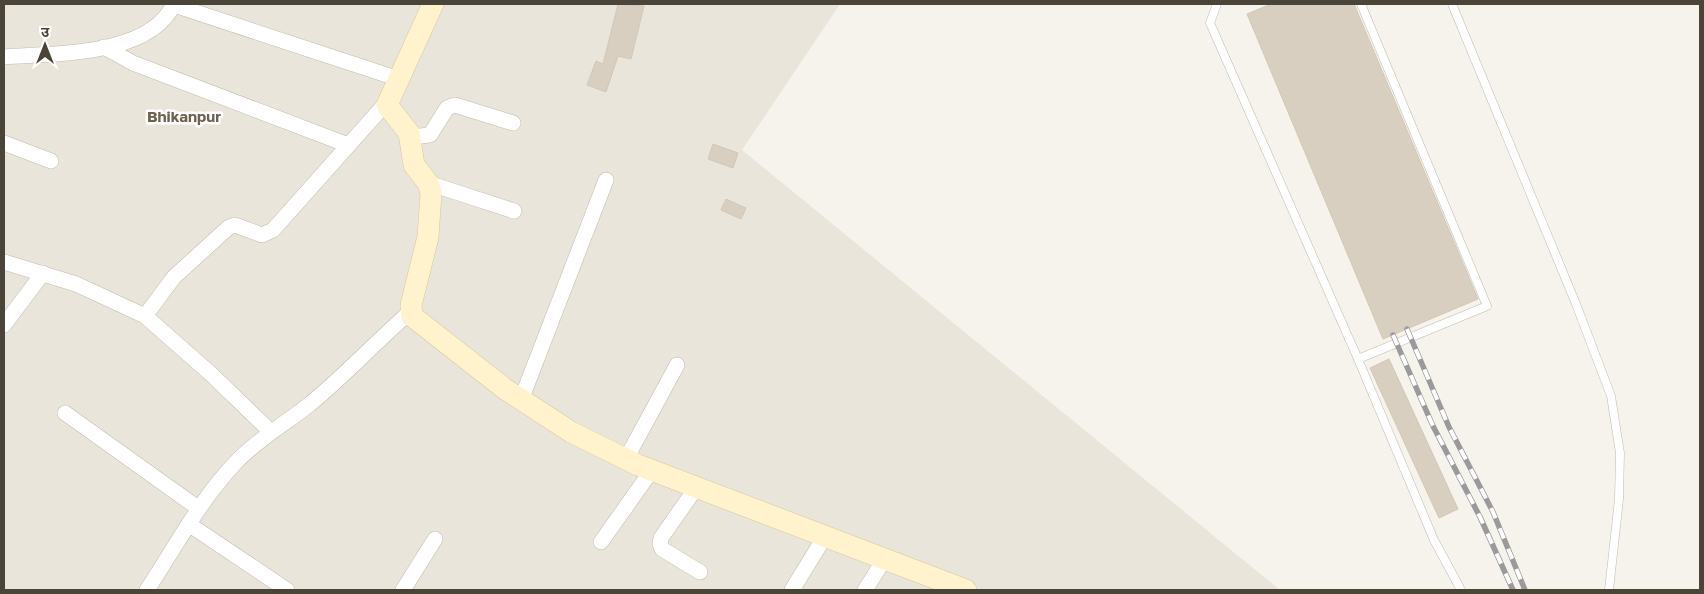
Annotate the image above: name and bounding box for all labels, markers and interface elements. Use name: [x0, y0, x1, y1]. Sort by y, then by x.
north arrow: [20, 20, 70, 70]
text: उ: [41, 23, 50, 40]
district label: Bhikanpur: [147, 107, 221, 125]

